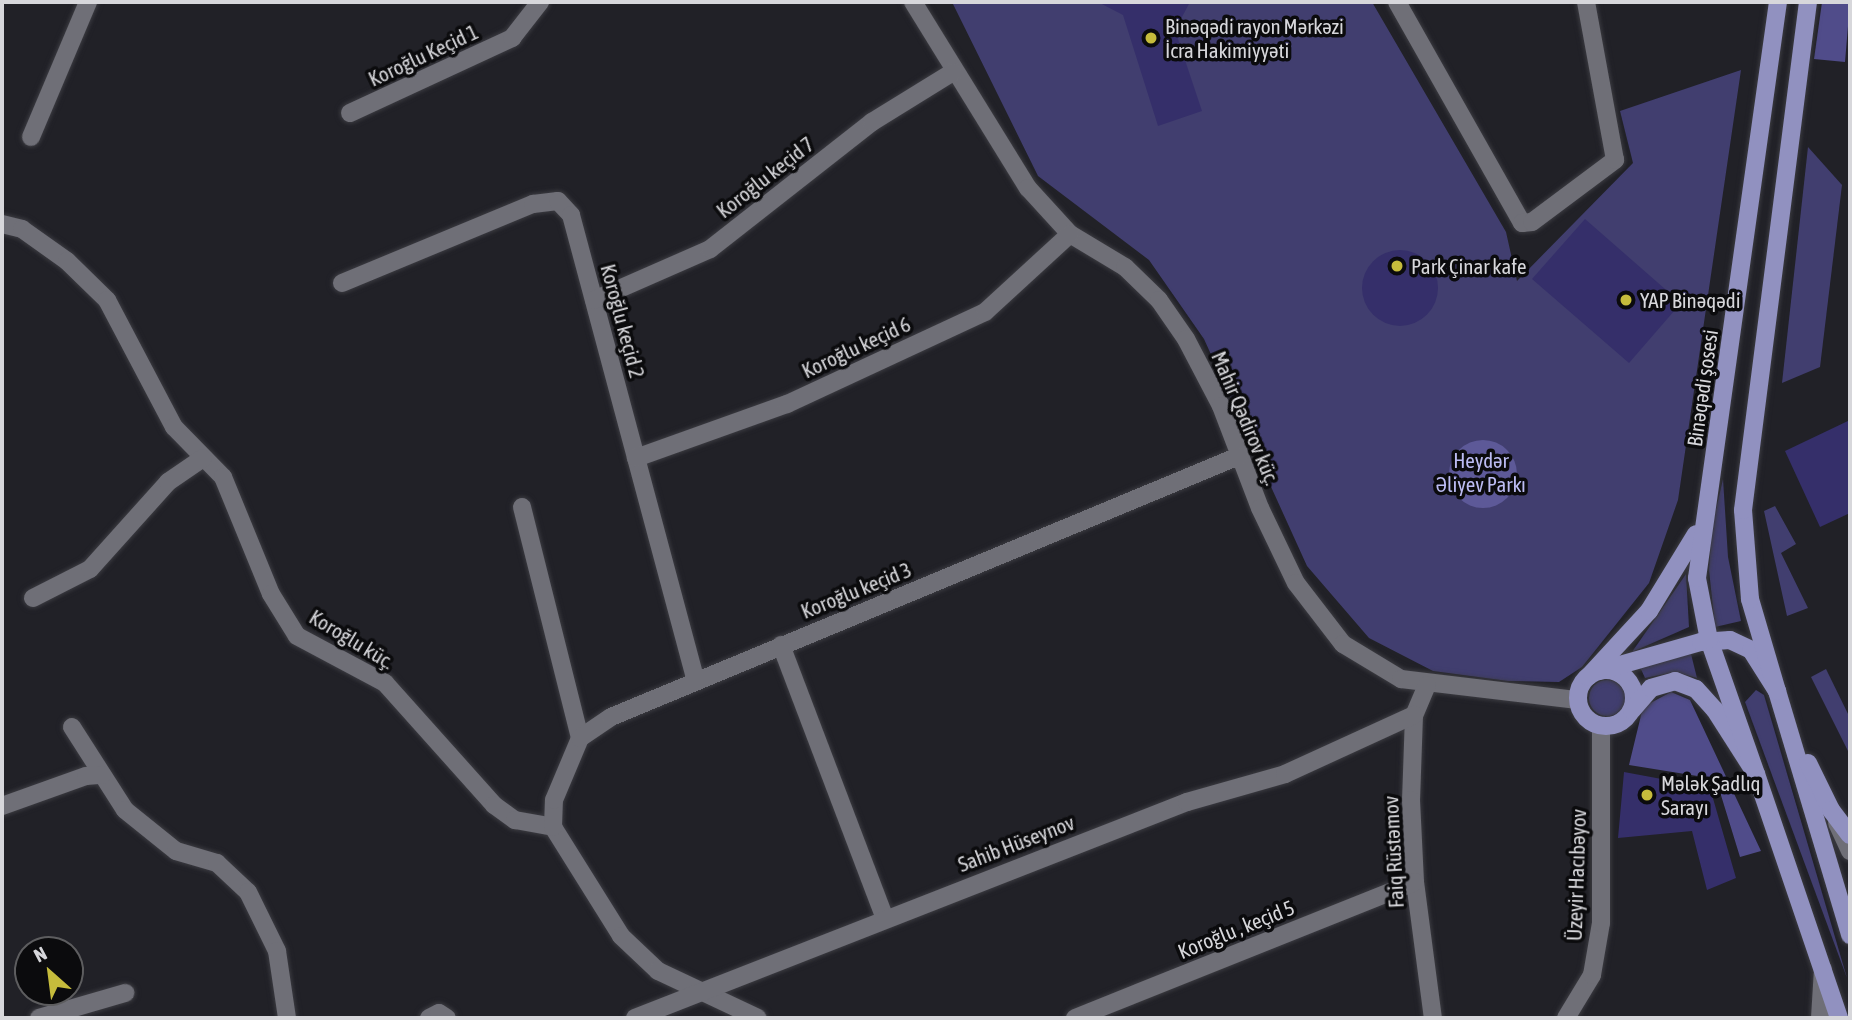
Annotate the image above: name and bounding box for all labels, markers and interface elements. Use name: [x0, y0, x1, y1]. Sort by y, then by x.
place label: Binəqədi rayon Mərkəzi İcra Hakimiyyəti: [1165, 13, 1344, 63]
street label: Koroğlu Keçid 1: [364, 19, 482, 91]
marker: Binəqədi rayon Mərkəzi İcra Hakimiyyəti: [1143, 30, 1159, 46]
street label: Koroğlu keçid 7: [711, 131, 819, 223]
place label: Park Çinar kafe: [1411, 253, 1527, 279]
marker: Park Çinar kafe: [1389, 258, 1405, 274]
street label: Koroğlu keçid 2: [596, 261, 650, 381]
place label: YAP Binəqədi: [1640, 287, 1741, 313]
marker: YAP Binəqədi: [1618, 292, 1634, 308]
street label: Koroğlu keçid 6: [798, 311, 914, 383]
street label: Binəqədi şosesi: [1681, 328, 1723, 448]
street label: Mahir Qədirov küç.: [1207, 347, 1285, 489]
park label: Heydər Əliyev Parkı: [1436, 447, 1526, 497]
street label: Koroğlu keçid 3: [797, 556, 915, 624]
street label: Koroğlu küç.: [305, 604, 399, 674]
place label: Mələk Şadlıq Sarayı: [1661, 770, 1760, 820]
marker: Mələk Şadlıq Sarayı: [1639, 787, 1655, 803]
street label: Faiq Rüstəmov: [1377, 795, 1409, 909]
street label: Üzeyir Hacıbəyov: [1561, 808, 1591, 942]
street label: Sahib Hüseynov: [954, 809, 1078, 877]
street label: Koroğlu , keçid 5: [1174, 894, 1298, 964]
north arrow: [14, 936, 84, 1006]
text: N: [30, 942, 50, 967]

